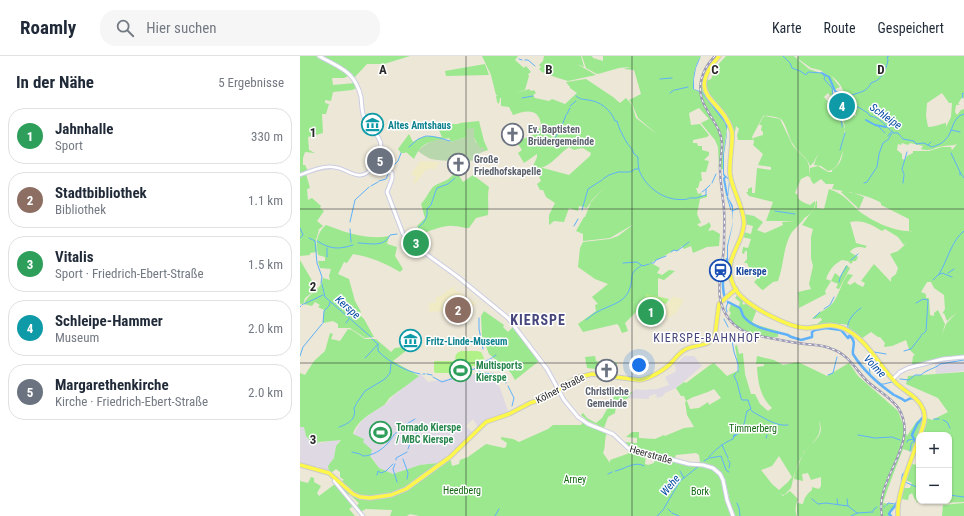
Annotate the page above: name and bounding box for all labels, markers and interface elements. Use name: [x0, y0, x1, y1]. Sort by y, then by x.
search box: [100, 10, 380, 46]
text: Roamly: [20, 16, 76, 39]
icon: search: [114, 17, 136, 39]
text: Hier suchen: [146, 19, 217, 37]
text: Karte: [772, 20, 802, 36]
text: Route: [824, 20, 856, 36]
text: Gespeichert: [878, 20, 944, 36]
text: A: [379, 62, 387, 77]
text: B: [545, 62, 553, 77]
text: C: [711, 62, 719, 77]
text: D: [877, 62, 885, 77]
text: In der Nähe: [16, 72, 94, 92]
text: 5 Ergebnisse: [218, 75, 284, 90]
pin: 4: [829, 91, 855, 121]
water label: Schleipe: [867, 101, 904, 132]
museum icon: Altes Amtshaus: [360, 112, 386, 138]
text: Jahnhalle: [55, 120, 113, 138]
place label: Altes Amtshaus: [388, 120, 452, 131]
church icon: Ev. Baptisten Brüdergemeinde: [499, 122, 525, 148]
place label: Ev. Baptisten Brüdergemeinde: [528, 124, 594, 147]
text: 1: [310, 125, 316, 140]
text: 1: [27, 129, 33, 144]
text: 330 m: [251, 129, 283, 144]
text: Sport: [55, 138, 83, 153]
pin: 5: [367, 146, 393, 176]
church icon: Große Friedhofskapelle: [445, 152, 471, 178]
place label: Große Friedhofskapelle: [474, 154, 541, 177]
text: Stadtbibliothek: [55, 184, 147, 202]
text: 2: [27, 193, 33, 208]
text: 1.1 km: [248, 193, 283, 208]
text: Bibliothek: [55, 202, 106, 217]
pin: 3: [403, 228, 429, 258]
text: Vitalis: [55, 248, 93, 266]
text: 3: [27, 257, 33, 272]
text: 1.5 km: [248, 257, 283, 272]
station icon: Kierspe: [707, 258, 733, 284]
text: Sport · Friedrich-Ebert-Straße: [55, 266, 204, 281]
place label: Kierspe: [736, 266, 767, 277]
text: 2: [310, 279, 317, 294]
water label: Kerspe: [332, 293, 363, 322]
pin: 2: [445, 295, 471, 325]
pin: 1: [638, 297, 664, 327]
text: Schleipe-Hammer: [55, 312, 163, 330]
district label: KIERSPE: [510, 312, 566, 328]
text: 4: [27, 321, 33, 336]
text: 2.0 km: [248, 321, 283, 336]
museum icon: Fritz-Linde-Museum: [398, 328, 424, 354]
text: Museum: [55, 330, 99, 345]
district label: KIERSPE-BAHNHOF: [653, 331, 761, 345]
place label: Fritz-Linde-Museum: [426, 336, 507, 347]
water label: Volme: [861, 352, 889, 380]
your location: [629, 355, 649, 375]
sports icon: Multisports Kierspe: [448, 358, 474, 384]
church icon: Christliche Gemeinde: [594, 358, 620, 384]
place label: Multisports Kierspe: [476, 360, 523, 383]
street label: Kölner Straße: [534, 371, 587, 405]
text: Margarethenkirche: [55, 376, 169, 394]
text: 5: [27, 385, 33, 400]
text: 2.0 km: [248, 385, 283, 400]
place label: Christliche Gemeinde: [585, 386, 629, 409]
text: Kirche · Friedrich-Ebert-Straße: [55, 394, 208, 409]
sports icon: Tornado Kierspe / MBC Kierspe: [368, 420, 394, 446]
place label: Tornado Kierspe / MBC Kierspe: [396, 422, 461, 445]
park label: Timmerberg: [729, 423, 777, 434]
text: 3: [310, 432, 316, 447]
map controls: [916, 432, 952, 504]
button: +: [916, 432, 952, 468]
street label: Heerstraße: [628, 443, 674, 466]
button: −: [916, 468, 952, 504]
water label: Wehe: [658, 472, 683, 498]
park label: Arney: [564, 474, 586, 485]
park label: Heedberg: [443, 485, 481, 496]
park label: Bork: [691, 486, 710, 497]

